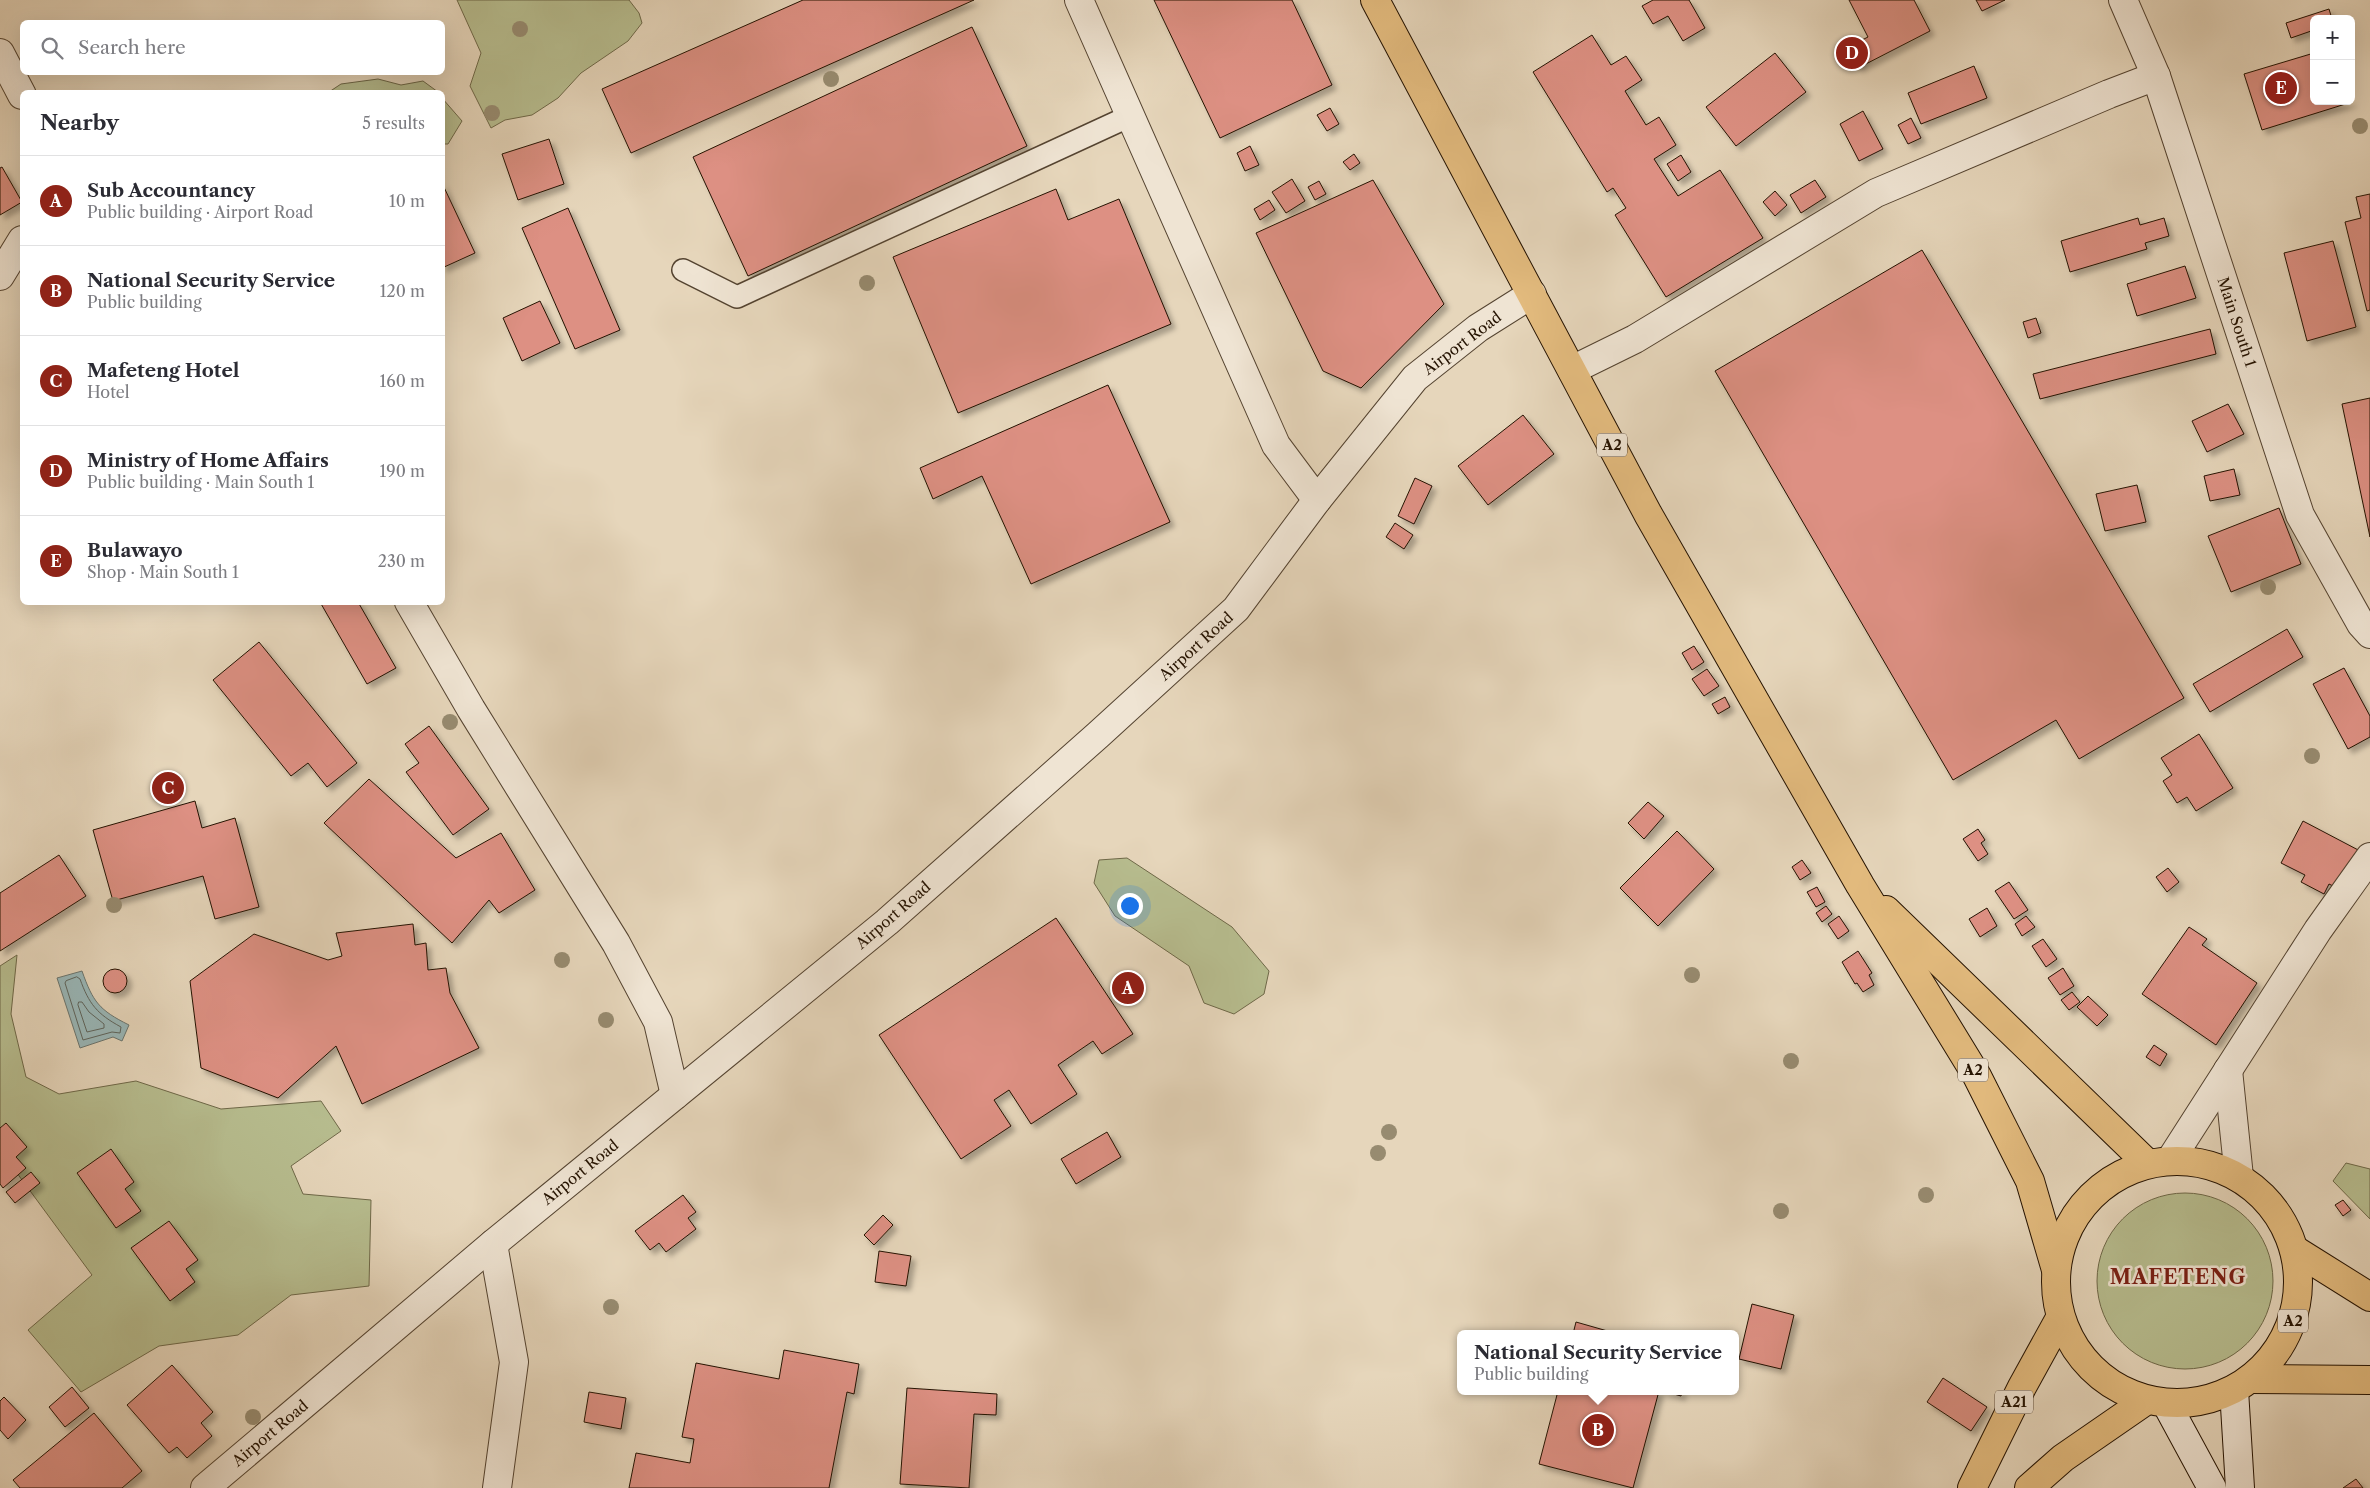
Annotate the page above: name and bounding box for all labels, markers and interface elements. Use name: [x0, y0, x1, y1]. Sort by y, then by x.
map controls: [2310, 15, 2355, 105]
button: +: [2310, 15, 2355, 60]
search box: [20, 20, 445, 75]
icon: search: [38, 34, 66, 62]
pin: D: [1836, 34, 1868, 72]
text: Search here: [78, 36, 186, 59]
button: −: [2310, 60, 2355, 105]
pin: E: [2265, 69, 2297, 107]
text: Nearby: [40, 110, 119, 135]
text: 5 results: [362, 113, 425, 133]
text: Sub Accountancy: [87, 179, 255, 202]
text: A: [50, 191, 62, 211]
text: 10 m: [389, 191, 425, 211]
text: Public building · Airport Road: [87, 202, 313, 222]
text: National Security Service: [87, 269, 335, 292]
street label: Main South 1: [2214, 275, 2261, 370]
text: B: [50, 281, 62, 301]
text: 120 m: [380, 281, 425, 301]
text: Public building: [87, 292, 202, 312]
street label: Airport Road: [1418, 307, 1505, 379]
text: Mafeteng Hotel: [87, 359, 240, 382]
text: C: [50, 371, 62, 391]
text: 160 m: [380, 371, 425, 391]
text: Hotel: [87, 382, 130, 402]
road number: A2: [1597, 434, 1627, 456]
text: Ministry of Home Affairs: [87, 449, 329, 472]
text: D: [49, 461, 63, 481]
text: 190 m: [380, 461, 425, 481]
text: Public building · Main South 1: [87, 472, 314, 492]
text: Bulawayo: [87, 539, 183, 562]
text: E: [50, 551, 62, 571]
text: 230 m: [378, 551, 425, 571]
text: Shop · Main South 1: [87, 562, 239, 582]
street label: Airport Road: [1154, 608, 1237, 685]
pin: C: [152, 769, 184, 807]
street label: Airport Road: [851, 877, 934, 953]
your location: [1117, 893, 1143, 919]
pin: A: [1112, 969, 1144, 1007]
road number: A2: [1958, 1058, 1988, 1082]
street label: Airport Road: [537, 1135, 622, 1209]
district label: MAFETENG: [2110, 1265, 2246, 1289]
road number: A2: [2278, 1310, 2308, 1332]
popup: [1457, 1330, 1739, 1395]
text: National Security Service: [1474, 1341, 1722, 1364]
text: Public building: [1474, 1364, 1589, 1384]
road number: A21: [1995, 1390, 2033, 1414]
street label: Airport Road: [227, 1396, 312, 1471]
pin: B: [1582, 1411, 1614, 1449]

